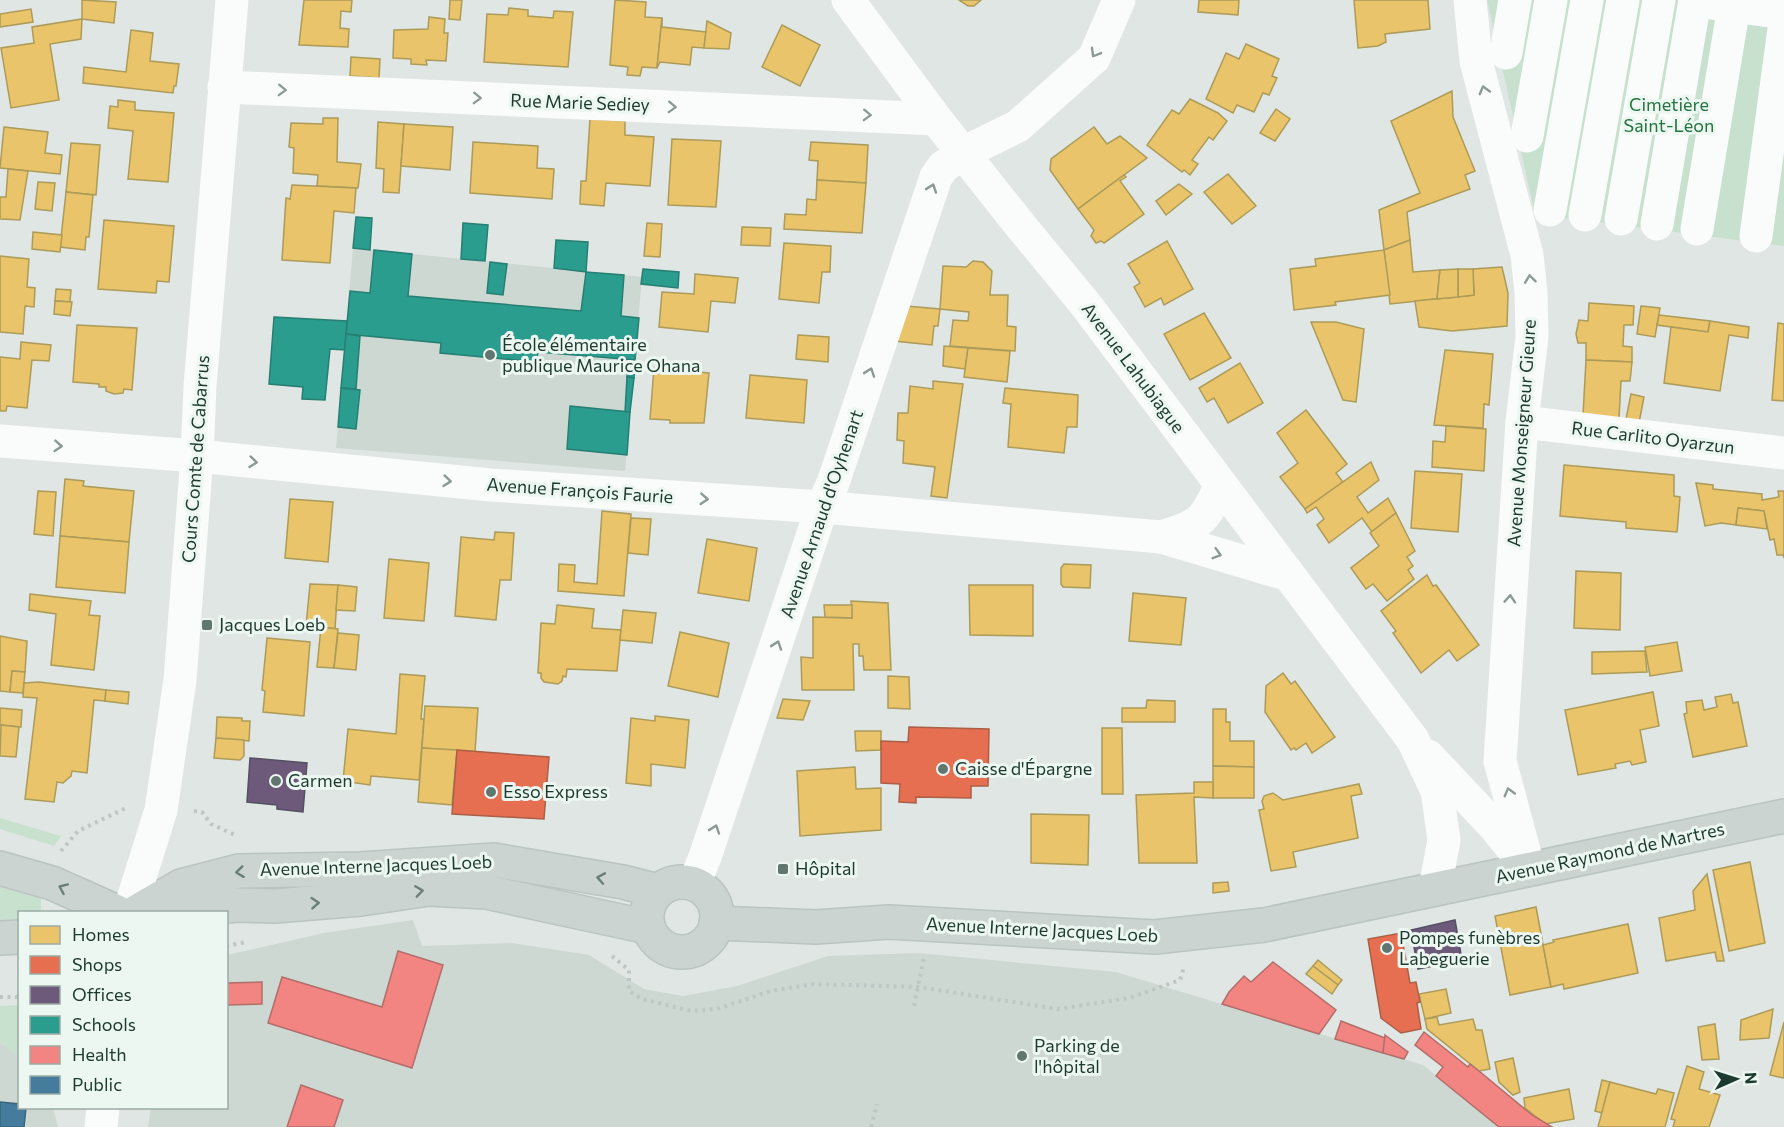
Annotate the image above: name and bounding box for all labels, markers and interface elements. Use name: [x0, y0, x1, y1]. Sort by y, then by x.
one-way arrow: [1091, 47, 1102, 57]
one-way arrow: [278, 83, 287, 96]
one-way arrow: [1478, 85, 1491, 95]
street label: Rue Marie Sediey: [510, 89, 650, 115]
one-way arrow: [473, 92, 482, 105]
park label: Cimetière Saint-Léon: [1624, 93, 1714, 136]
one-way arrow: [667, 100, 676, 113]
one-way arrow: [862, 108, 871, 121]
one-way arrow: [925, 183, 937, 193]
one-way arrow: [1524, 274, 1536, 283]
street label: Avenue Lahubiague: [1078, 298, 1190, 437]
street label: Avenue Monseigneur Gieure: [1502, 318, 1540, 547]
place label: École élémentaire publique Maurice Ohana: [502, 333, 700, 376]
marker: École élémentaire publique Maurice Ohana: [483, 348, 497, 362]
street label: Cours Comte de Cabarrus: [177, 354, 213, 564]
one-way arrow: [863, 367, 875, 378]
street label: Avenue Arnaud d'Oyhenart: [775, 407, 867, 621]
street label: Rue Carlito Oyarzun: [1570, 416, 1736, 458]
one-way arrow: [54, 439, 63, 452]
one-way arrow: [248, 455, 257, 468]
street label: Avenue François Faurie: [486, 473, 674, 507]
one-way arrow: [442, 474, 451, 487]
one-way arrow: [700, 492, 709, 505]
one-way arrow: [1212, 546, 1222, 559]
one-way arrow: [1504, 594, 1517, 603]
place label: Jacques Loeb: [219, 613, 325, 635]
marker: Jacques Loeb: [200, 618, 214, 632]
one-way arrow: [770, 640, 782, 651]
place label: Caisse d'Épargne: [955, 757, 1092, 779]
marker: Caisse d'Épargne: [936, 762, 950, 776]
place label: Carmen: [288, 769, 352, 791]
marker: Carmen: [269, 774, 283, 788]
place label: Esso Express: [503, 780, 608, 802]
marker: Esso Express: [484, 785, 498, 799]
one-way arrow: [1503, 788, 1516, 798]
street label: Avenue Raymond de Martres: [1493, 817, 1726, 887]
one-way arrow: [707, 825, 720, 835]
street label: Avenue Interne Jacques Loeb: [259, 850, 493, 880]
place label: Hôpital: [795, 857, 856, 879]
marker: Hôpital: [776, 862, 790, 876]
one-way arrow: [235, 866, 245, 878]
one-way arrow: [596, 872, 606, 885]
one-way arrow: [59, 884, 70, 896]
one-way arrow: [414, 885, 424, 897]
one-way arrow: [311, 897, 320, 910]
legend: [18, 911, 228, 1109]
street label: Avenue Interne Jacques Loeb: [925, 912, 1159, 946]
text: Homes: [72, 923, 130, 945]
place label: Pompes funèbres Labeguerie: [1399, 926, 1540, 969]
marker: Pompes funèbres Labeguerie: [1380, 941, 1394, 955]
text: Shops: [72, 953, 122, 975]
text: Offices: [72, 983, 132, 1005]
text: Schools: [72, 1013, 136, 1035]
place label: Parking de l'hôpital: [1034, 1034, 1120, 1077]
text: Health: [72, 1043, 127, 1065]
marker: Parking de l'hôpital: [1015, 1049, 1029, 1063]
north arrow: [1706, 1049, 1766, 1109]
text: N: [1742, 1072, 1761, 1085]
text: Public: [72, 1073, 122, 1095]

